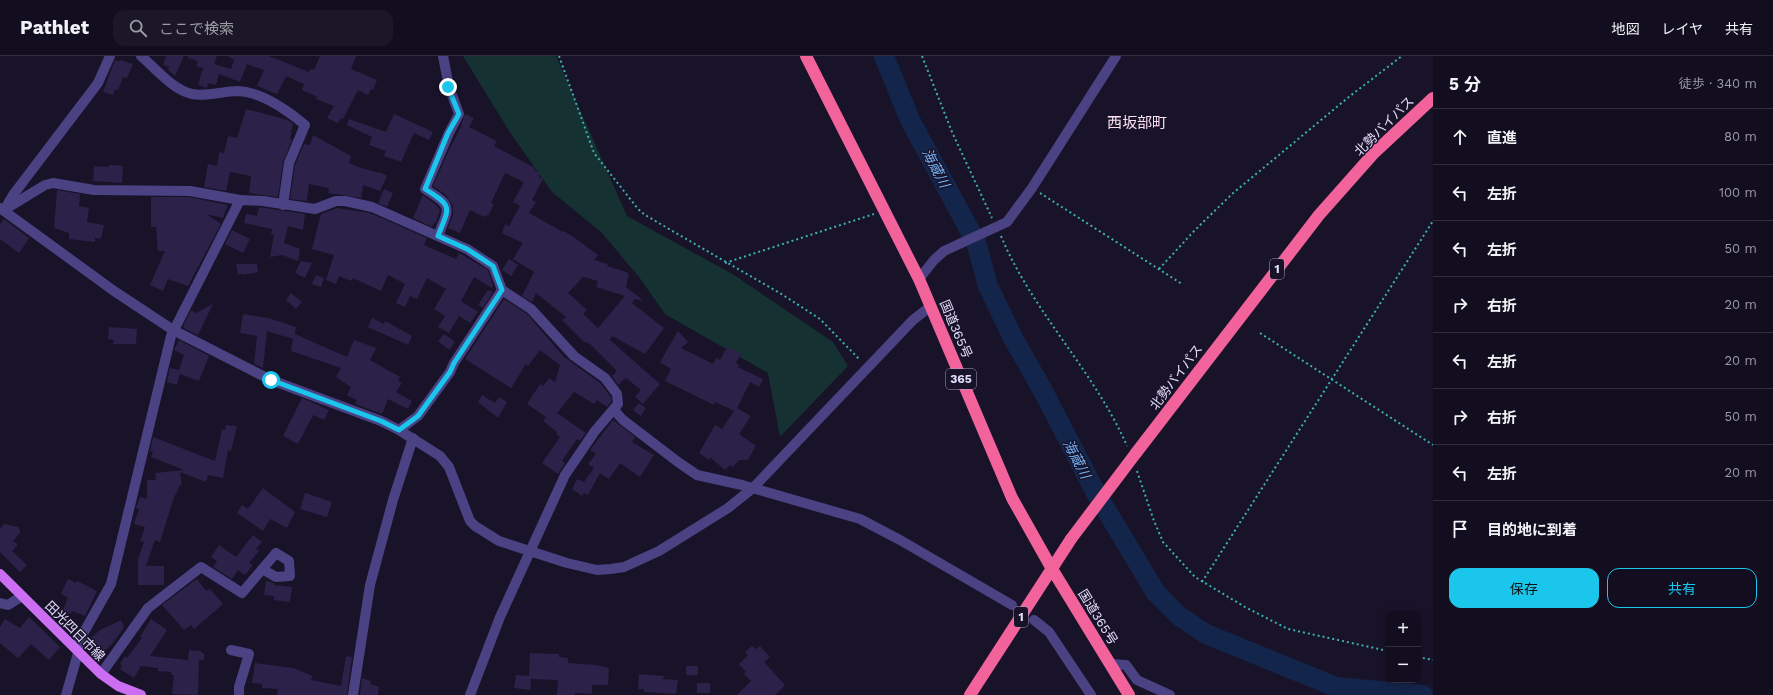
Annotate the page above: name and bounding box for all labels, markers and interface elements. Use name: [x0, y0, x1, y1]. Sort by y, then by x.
search box: [113, 10, 393, 46]
text: Pathlet: [20, 16, 89, 39]
icon: search: [127, 17, 149, 39]
text: ここで検索: [159, 20, 234, 38]
text: 地図: [1611, 21, 1639, 37]
text: レイヤ: [1661, 21, 1703, 37]
text: 共有: [1725, 21, 1753, 37]
text: 5 分: [1449, 74, 1481, 94]
text: 徒歩 · 340 m: [1679, 76, 1757, 91]
route end: [439, 78, 457, 96]
street label: 北勢バイパス: [1351, 93, 1417, 159]
district label: 西坂部町: [1107, 114, 1167, 132]
icon: ahead: [1449, 126, 1471, 148]
text: 直進: [1487, 129, 1517, 147]
text: 80 m: [1724, 129, 1757, 144]
water label: 海蔵川: [919, 146, 954, 192]
icon: left: [1449, 182, 1471, 204]
text: 左折: [1487, 185, 1517, 203]
text: 100 m: [1719, 185, 1757, 200]
icon: left: [1449, 238, 1471, 260]
text: 左折: [1487, 241, 1517, 259]
text: 50 m: [1725, 241, 1757, 256]
road number: 1: [1270, 259, 1284, 279]
icon: right: [1449, 294, 1471, 316]
text: 右折: [1487, 297, 1517, 315]
text: 20 m: [1725, 297, 1757, 312]
street label: 国道365号: [937, 298, 975, 360]
street label: 北勢バイパス: [1147, 341, 1205, 413]
icon: left: [1449, 350, 1471, 372]
text: 左折: [1487, 353, 1517, 371]
text: 20 m: [1725, 353, 1757, 368]
road number: 365: [946, 369, 976, 389]
route start: [262, 371, 280, 389]
icon: right: [1449, 406, 1471, 428]
text: 右折: [1487, 409, 1517, 427]
text: 50 m: [1725, 409, 1757, 424]
water label: 海蔵川: [1060, 437, 1095, 483]
icon: left: [1449, 462, 1471, 484]
text: 左折: [1487, 465, 1517, 483]
text: 20 m: [1725, 465, 1757, 480]
icon: arrive: [1449, 518, 1471, 540]
text: 目的地に到着: [1487, 521, 1577, 539]
button: 保存: [1449, 568, 1599, 608]
button: 共有: [1607, 568, 1757, 608]
street label: 国道365号: [1075, 587, 1121, 647]
street label: 田光四日市線: [42, 598, 108, 664]
road number: 1: [1014, 607, 1028, 627]
map controls: [1385, 611, 1421, 683]
button: +: [1385, 611, 1421, 647]
button: −: [1385, 647, 1421, 683]

